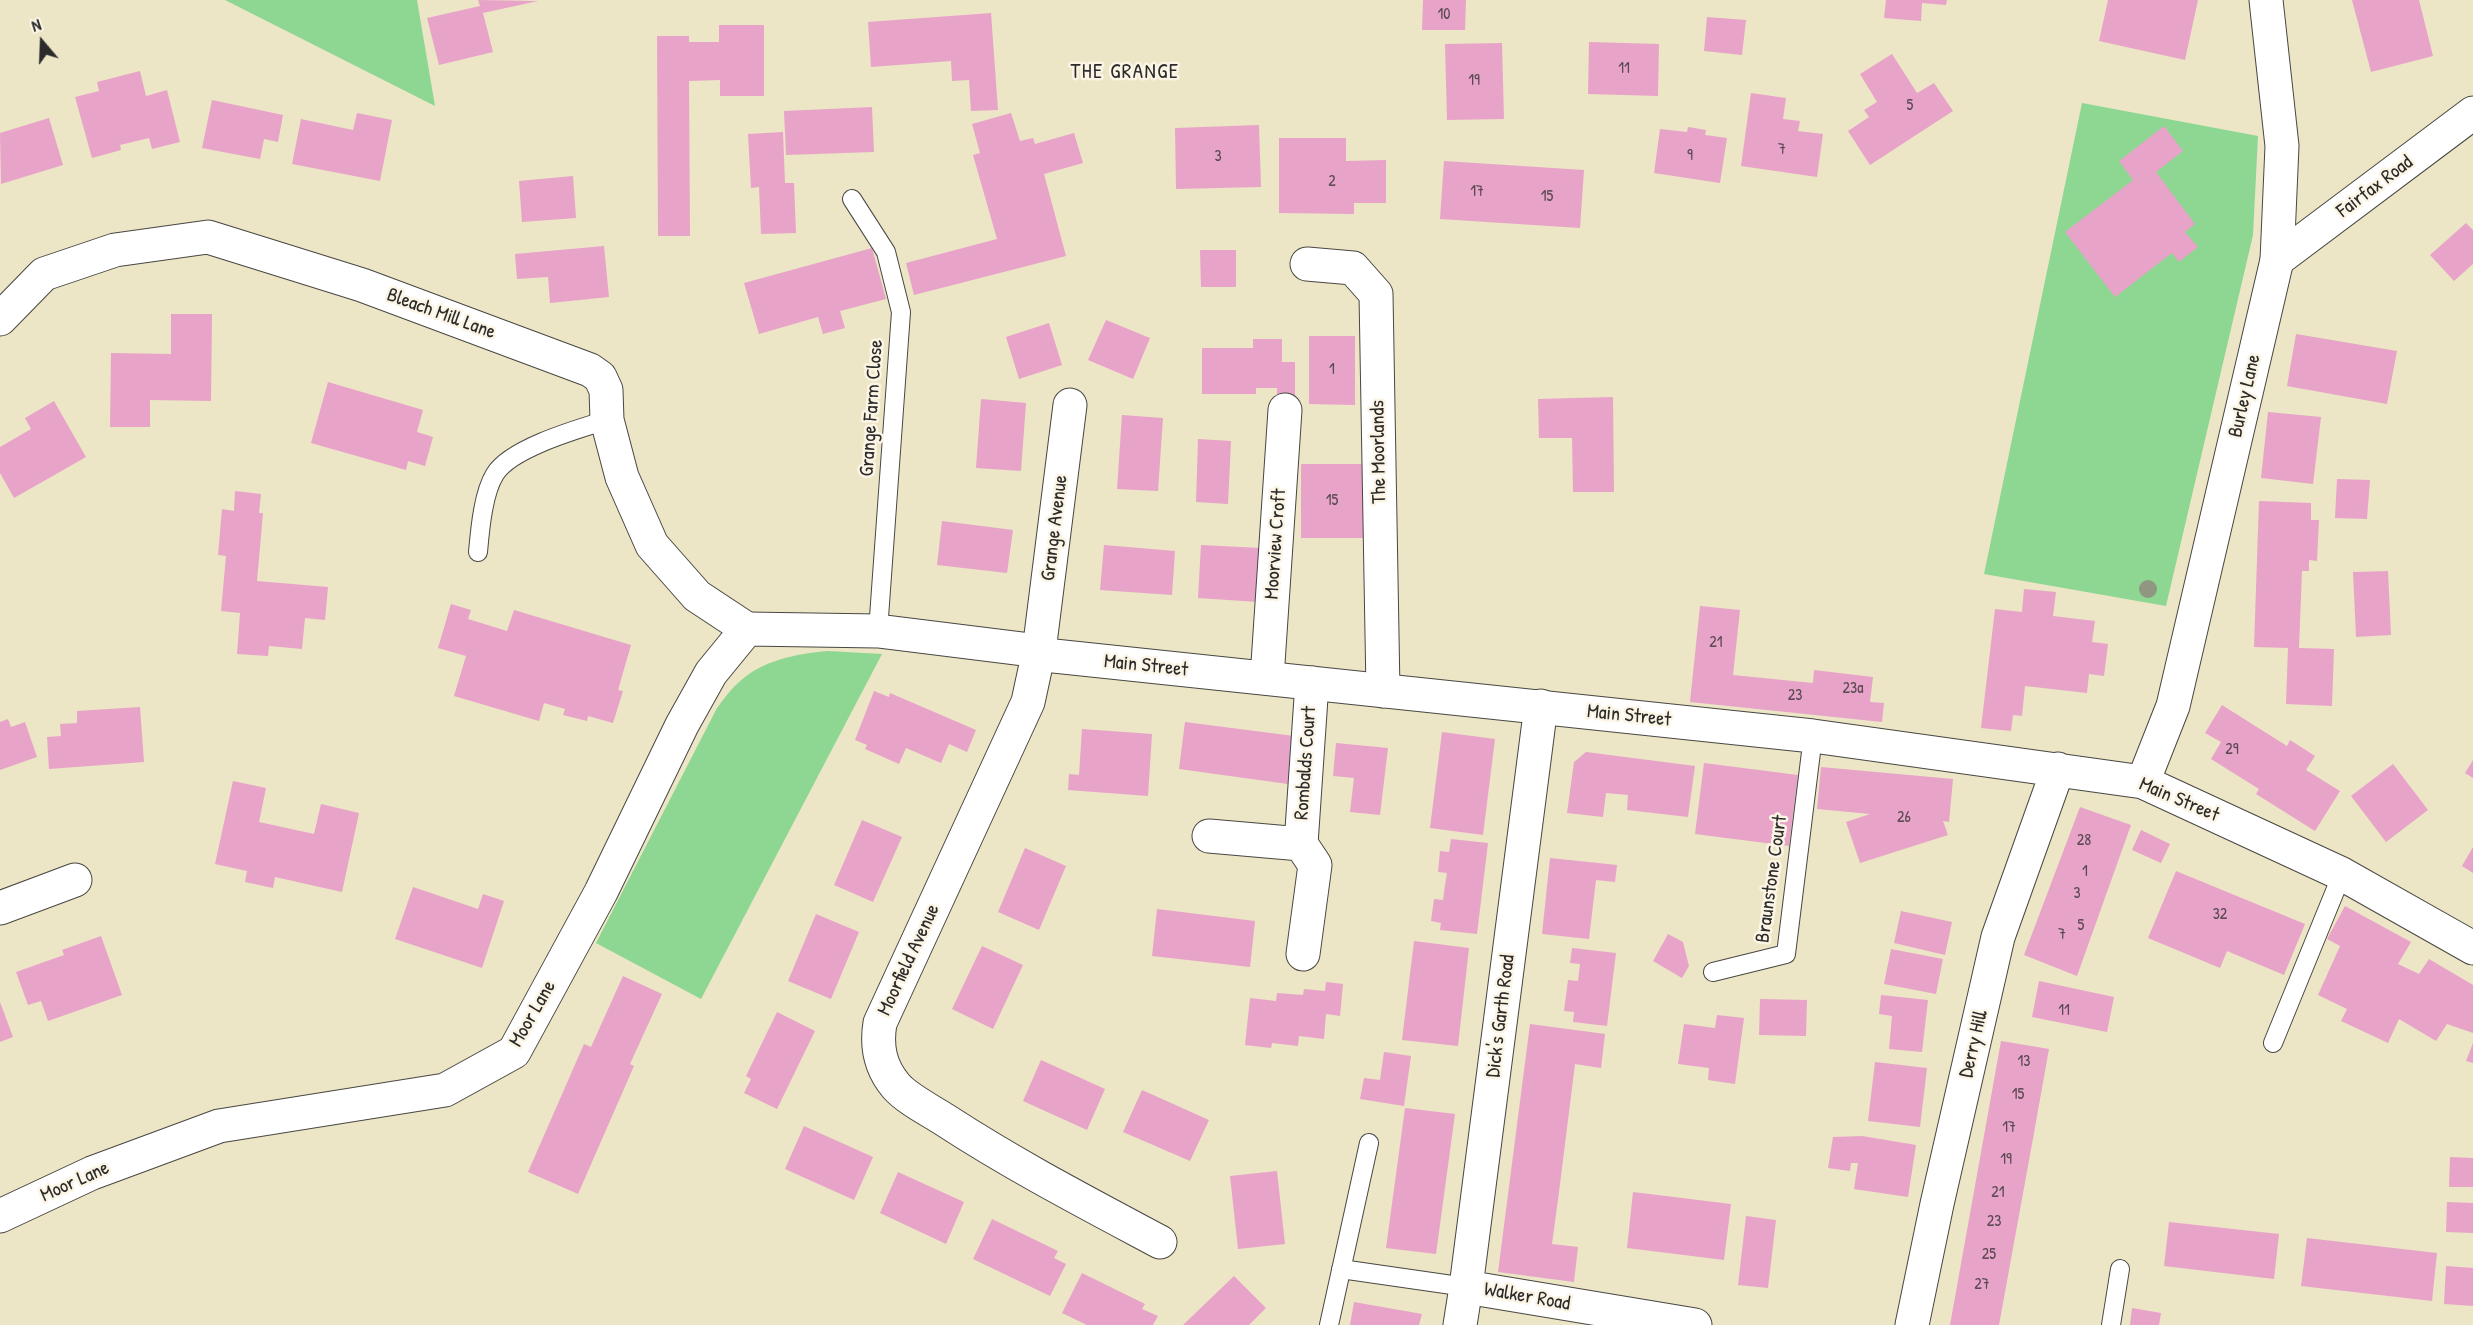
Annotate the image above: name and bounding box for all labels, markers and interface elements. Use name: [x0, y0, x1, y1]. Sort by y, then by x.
house number: 10: [1438, 5, 1450, 25]
north arrow: [12, 12, 72, 72]
text: N: [29, 13, 44, 37]
district label: THE GRANGE: [1070, 59, 1180, 85]
house number: 11: [1618, 59, 1630, 79]
house number: 19: [1468, 71, 1480, 91]
house number: 5: [1907, 96, 1913, 116]
house number: 7: [1778, 140, 1786, 160]
house number: 9: [1687, 146, 1693, 166]
house number: 3: [1214, 147, 1222, 167]
street label: Fairfax Road: [2332, 151, 2418, 223]
house number: 2: [1328, 172, 1336, 192]
house number: 17: [1470, 182, 1484, 202]
house number: 15: [1541, 187, 1553, 207]
street label: Bleach Mill Lane: [383, 283, 499, 345]
street label: Grange Farm Close: [855, 339, 889, 477]
street label: Burley Lane: [2224, 352, 2266, 440]
house number: 1: [1329, 360, 1335, 380]
street label: The Moorlands: [1366, 400, 1392, 504]
street label: Grange Avenue: [1037, 474, 1073, 582]
street label: Moorview Croft: [1260, 488, 1292, 600]
house number: 15: [1326, 491, 1338, 511]
house number: 21: [1709, 633, 1723, 653]
street label: Main Street: [1103, 650, 1189, 682]
house number: 23a: [1843, 679, 1863, 699]
house number: 23: [1788, 686, 1802, 706]
street label: Main Street: [1586, 700, 1672, 732]
street label: Rombalds Court: [1290, 705, 1322, 821]
house number: 29: [2225, 740, 2239, 760]
street label: Main Street: [2135, 772, 2223, 828]
house number: 26: [1897, 808, 1911, 828]
street label: Braunstone Court: [1751, 814, 1793, 944]
house number: 28: [2077, 831, 2091, 851]
house number: 1: [2082, 862, 2088, 882]
house number: 3: [2073, 884, 2081, 904]
street label: Moorfield Avenue: [873, 900, 945, 1020]
house number: 32: [2213, 905, 2227, 925]
house number: 5: [2078, 916, 2084, 936]
house number: 7: [2058, 925, 2066, 945]
street label: Dick's Garth Road: [1482, 953, 1520, 1079]
street label: Moor Lane: [504, 977, 562, 1051]
house number: 11: [2058, 1001, 2070, 1021]
street label: Derry Hill: [1955, 1008, 1993, 1080]
house number: 13: [2018, 1052, 2030, 1072]
house number: 15: [2012, 1085, 2024, 1105]
house number: 17: [2002, 1118, 2016, 1138]
house number: 19: [2000, 1150, 2012, 1170]
street label: Moor Lane: [37, 1156, 113, 1208]
house number: 21: [1991, 1183, 2005, 1203]
house number: 23: [1987, 1212, 2001, 1232]
house number: 25: [1982, 1245, 1996, 1265]
house number: 27: [1974, 1275, 1990, 1295]
street label: Walker Road: [1482, 1278, 1572, 1316]

